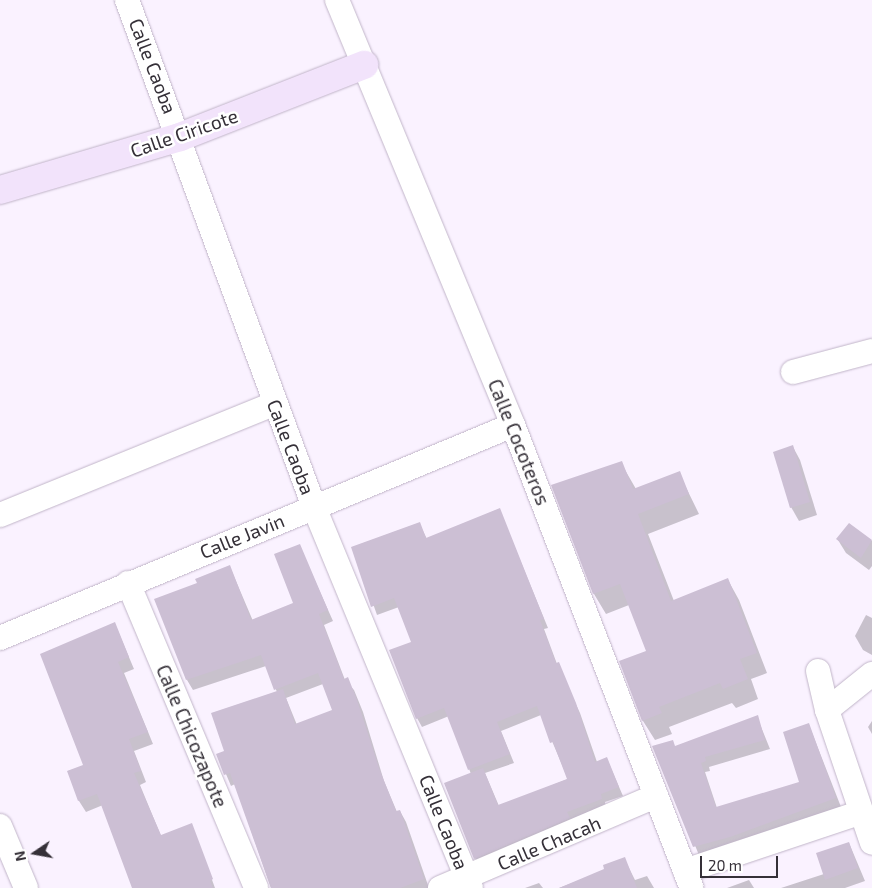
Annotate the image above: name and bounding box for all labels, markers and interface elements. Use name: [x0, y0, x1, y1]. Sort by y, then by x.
street label: Calle Caoba: [124, 15, 182, 117]
street label: Calle Ciricote: [127, 104, 241, 162]
street label: Calle Cocoteros: [483, 376, 555, 508]
street label: Calle Caoba: [262, 396, 320, 498]
street label: Calle Javin: [196, 509, 288, 563]
street label: Calle Chicozapote: [152, 661, 232, 811]
street label: Calle Caoba: [415, 771, 473, 873]
street label: Calle Chacah: [494, 811, 604, 875]
north arrow: [10, 828, 60, 878]
scale bar: [702, 846, 780, 878]
text: N: [10, 850, 29, 863]
text: 20 m: [708, 856, 742, 874]

